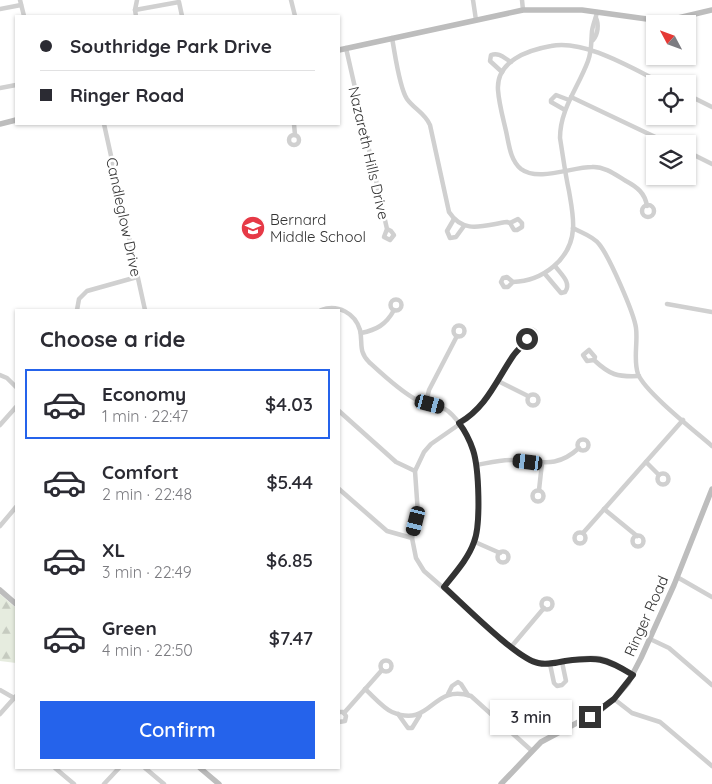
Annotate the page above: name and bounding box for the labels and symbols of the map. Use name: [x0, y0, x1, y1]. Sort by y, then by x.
north arrow: [646, 15, 696, 65]
street label: Nazareth Hills Drive: [344, 85, 394, 221]
street label: Candleglow Drive: [102, 156, 146, 278]
place label: Bernard Middle School: [270, 210, 366, 246]
school or university icon: Bernard Middle School: [240, 215, 266, 241]
route start: [516, 328, 538, 350]
car: [413, 393, 446, 415]
car: [512, 453, 543, 471]
car: [405, 505, 426, 537]
street label: Ringer Road: [620, 573, 672, 659]
callout: 3 min: [490, 700, 572, 734]
route end: [579, 706, 601, 728]

